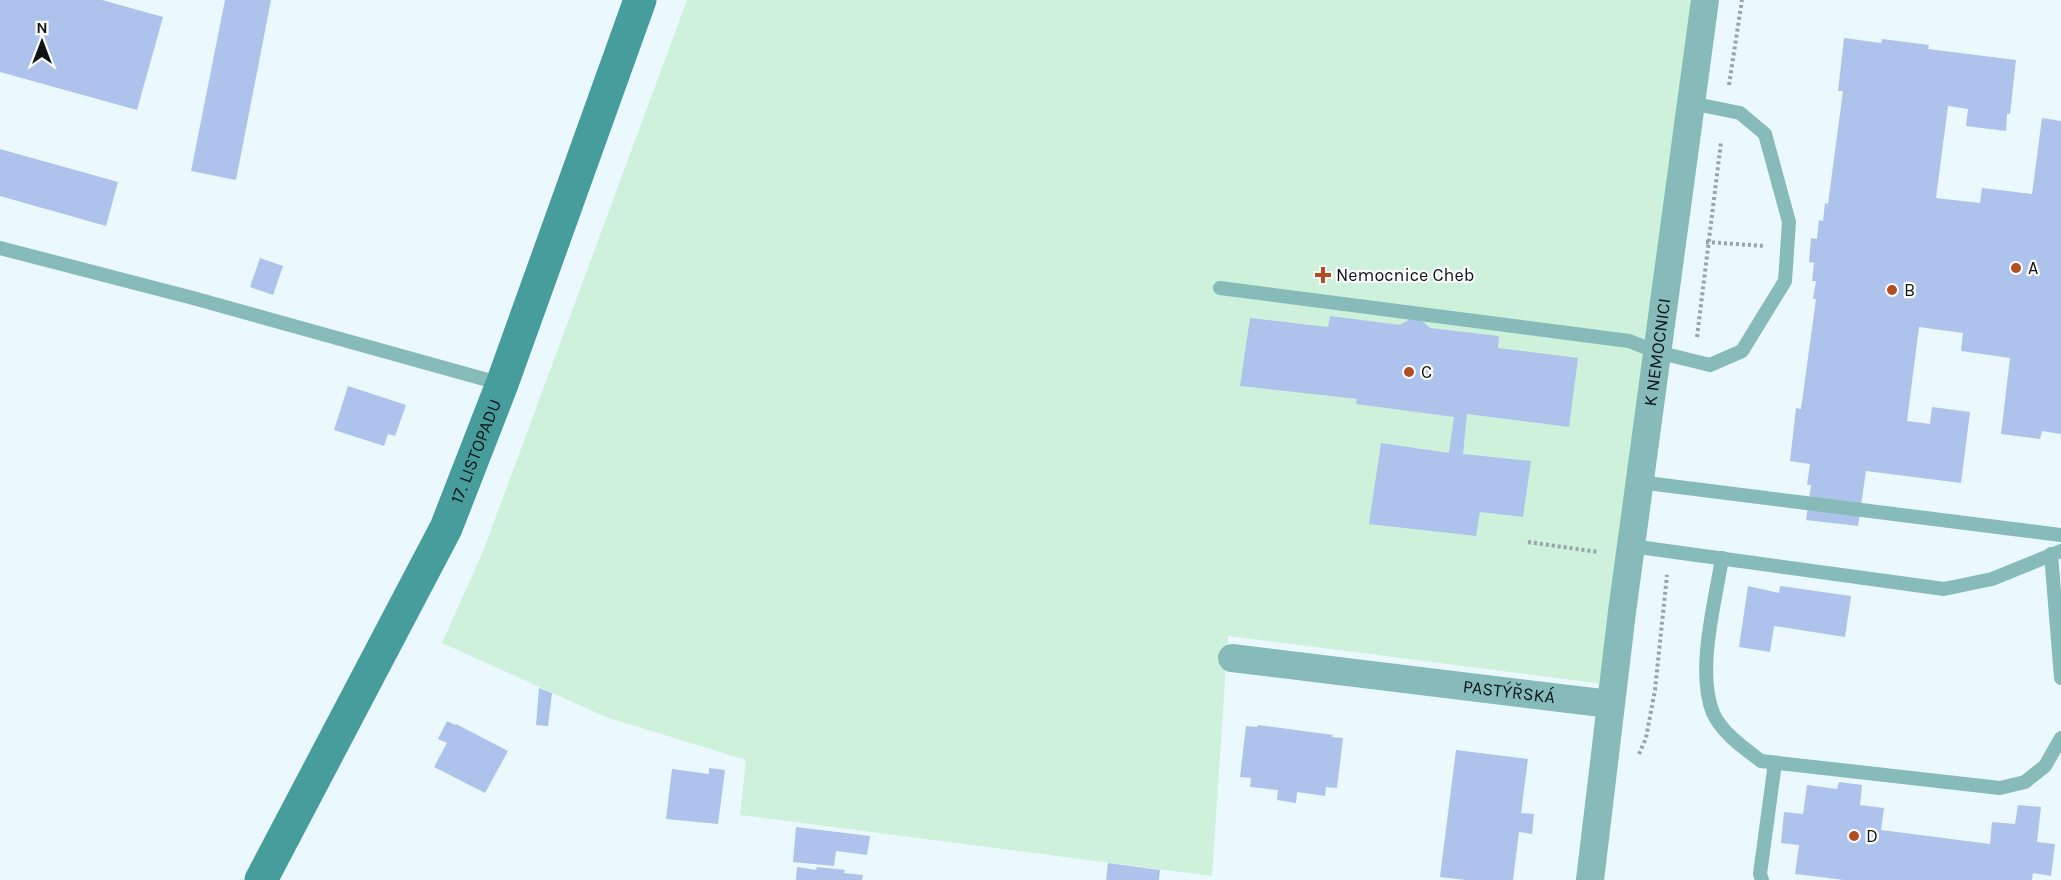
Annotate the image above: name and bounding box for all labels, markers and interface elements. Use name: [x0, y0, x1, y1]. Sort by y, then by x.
north arrow: [12, 12, 72, 72]
text: N: [36, 18, 48, 37]
place label: A: [2028, 257, 2038, 279]
marker: A: [2009, 261, 2023, 275]
place label: Nemocnice Cheb: [1336, 264, 1474, 286]
marker: Nemocnice Cheb: [1314, 266, 1332, 284]
place label: B: [1904, 279, 1915, 301]
marker: B: [1885, 283, 1899, 297]
street label: K NEMOCNICI: [1639, 297, 1675, 408]
place label: C: [1421, 361, 1432, 383]
marker: C: [1402, 365, 1416, 379]
street label: 17. LISTOPADU: [446, 396, 506, 507]
street label: PASTÝŘSKÁ: [1462, 675, 1556, 708]
place label: D: [1866, 825, 1878, 847]
marker: D: [1847, 829, 1861, 843]

